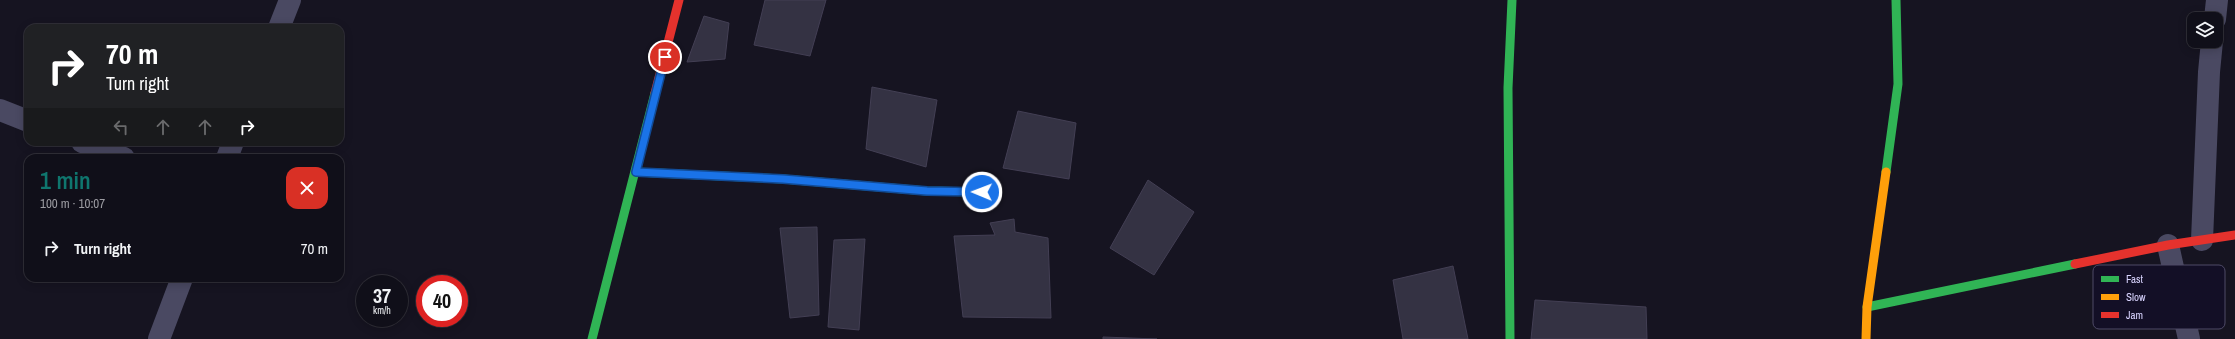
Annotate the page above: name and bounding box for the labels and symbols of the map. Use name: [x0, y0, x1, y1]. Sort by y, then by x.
pin: [648, 40, 682, 74]
position arrow: [961, 171, 1003, 213]
legend: [2093, 265, 2225, 329]
text: Fast: [2126, 272, 2144, 286]
speed limit sign: 40: [416, 275, 468, 327]
text: Slow: [2126, 290, 2146, 304]
text: Jam: [2126, 308, 2143, 322]

